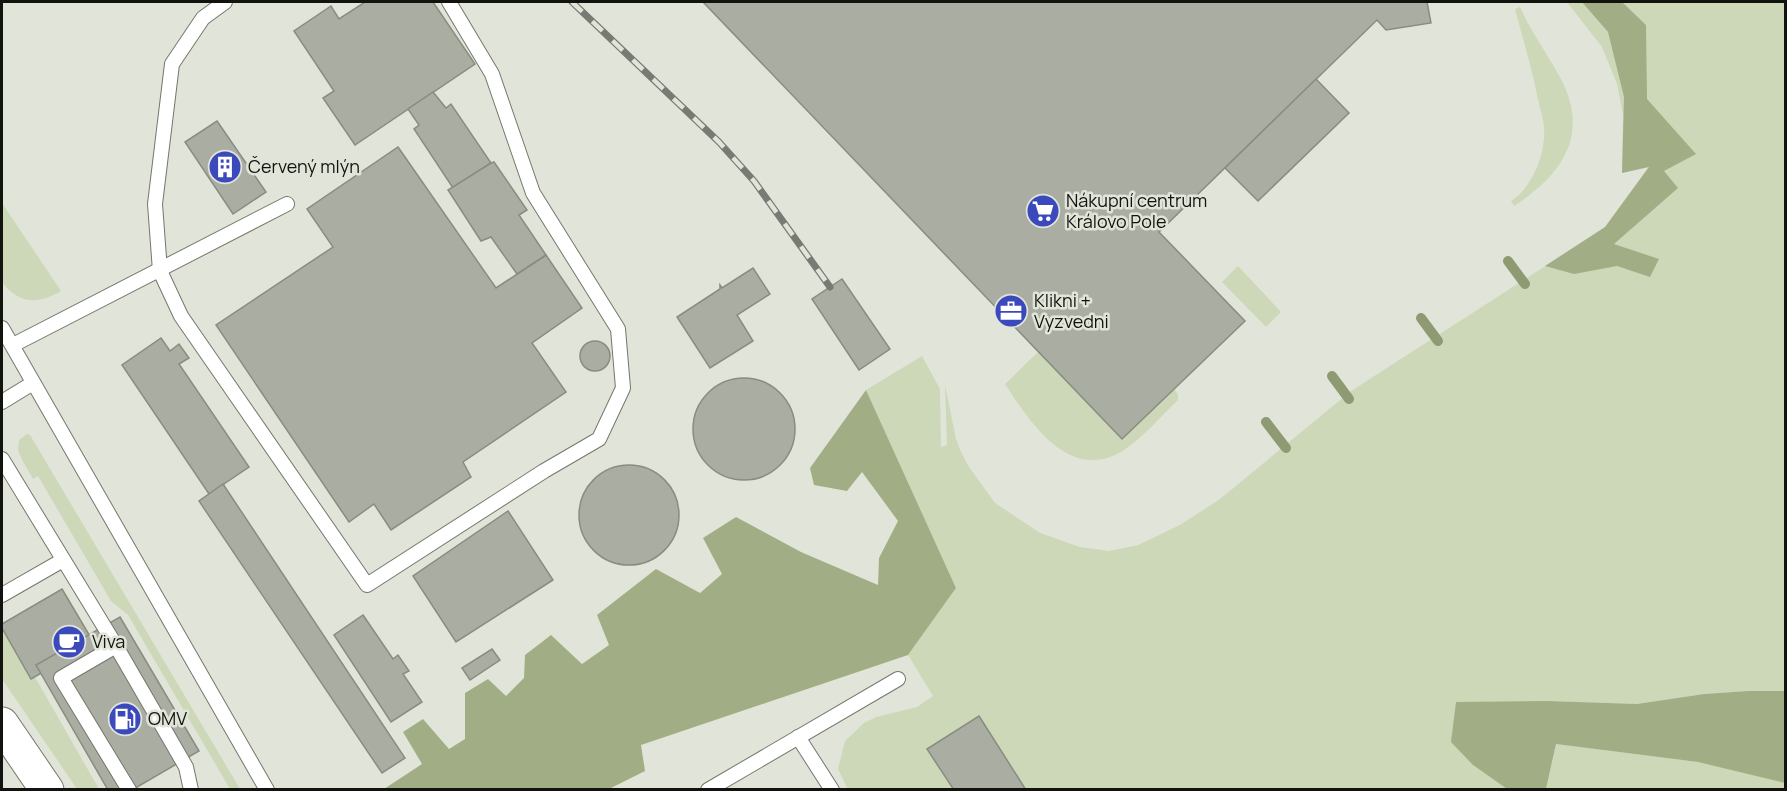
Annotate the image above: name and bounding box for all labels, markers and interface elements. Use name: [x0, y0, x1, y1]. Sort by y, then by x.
building icon: Červený mlýn: [207, 149, 243, 185]
place label: Červený mlýn: [248, 154, 360, 178]
place label: Nákupní centrum Královo Pole: [1066, 188, 1207, 233]
supermarket icon: Nákupní centrum Královo Pole: [1025, 193, 1061, 229]
place label: Klikni + Vyzvedni: [1034, 288, 1109, 333]
office icon: Klikni + Vyzvedni: [993, 293, 1029, 329]
cafe icon: Viva: [51, 624, 87, 660]
place label: Viva: [92, 629, 125, 653]
fuel station icon: OMV: [107, 701, 143, 737]
place label: OMV: [148, 706, 187, 730]

